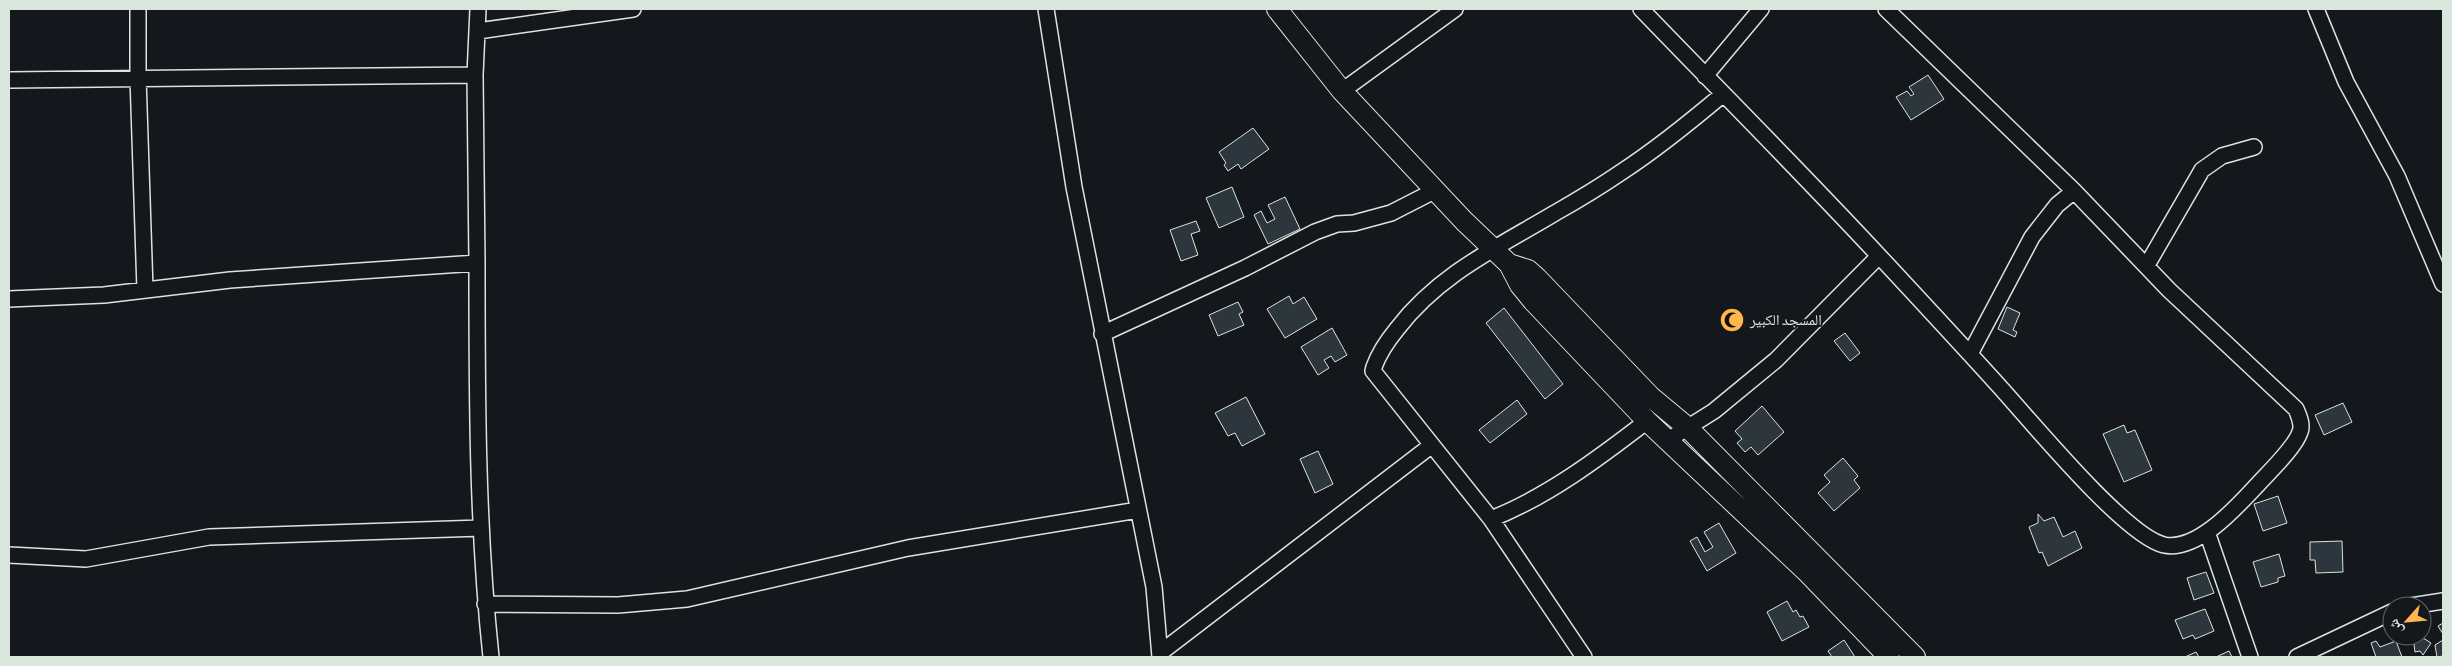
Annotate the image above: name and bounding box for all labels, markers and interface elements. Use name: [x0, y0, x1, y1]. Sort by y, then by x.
mosque icon: المسجد الكبير: [1719, 307, 1745, 333]
place label: المسجد الكبير: [1749, 311, 1822, 330]
north arrow: [2382, 596, 2432, 646]
text: ش: [2385, 616, 2407, 637]

